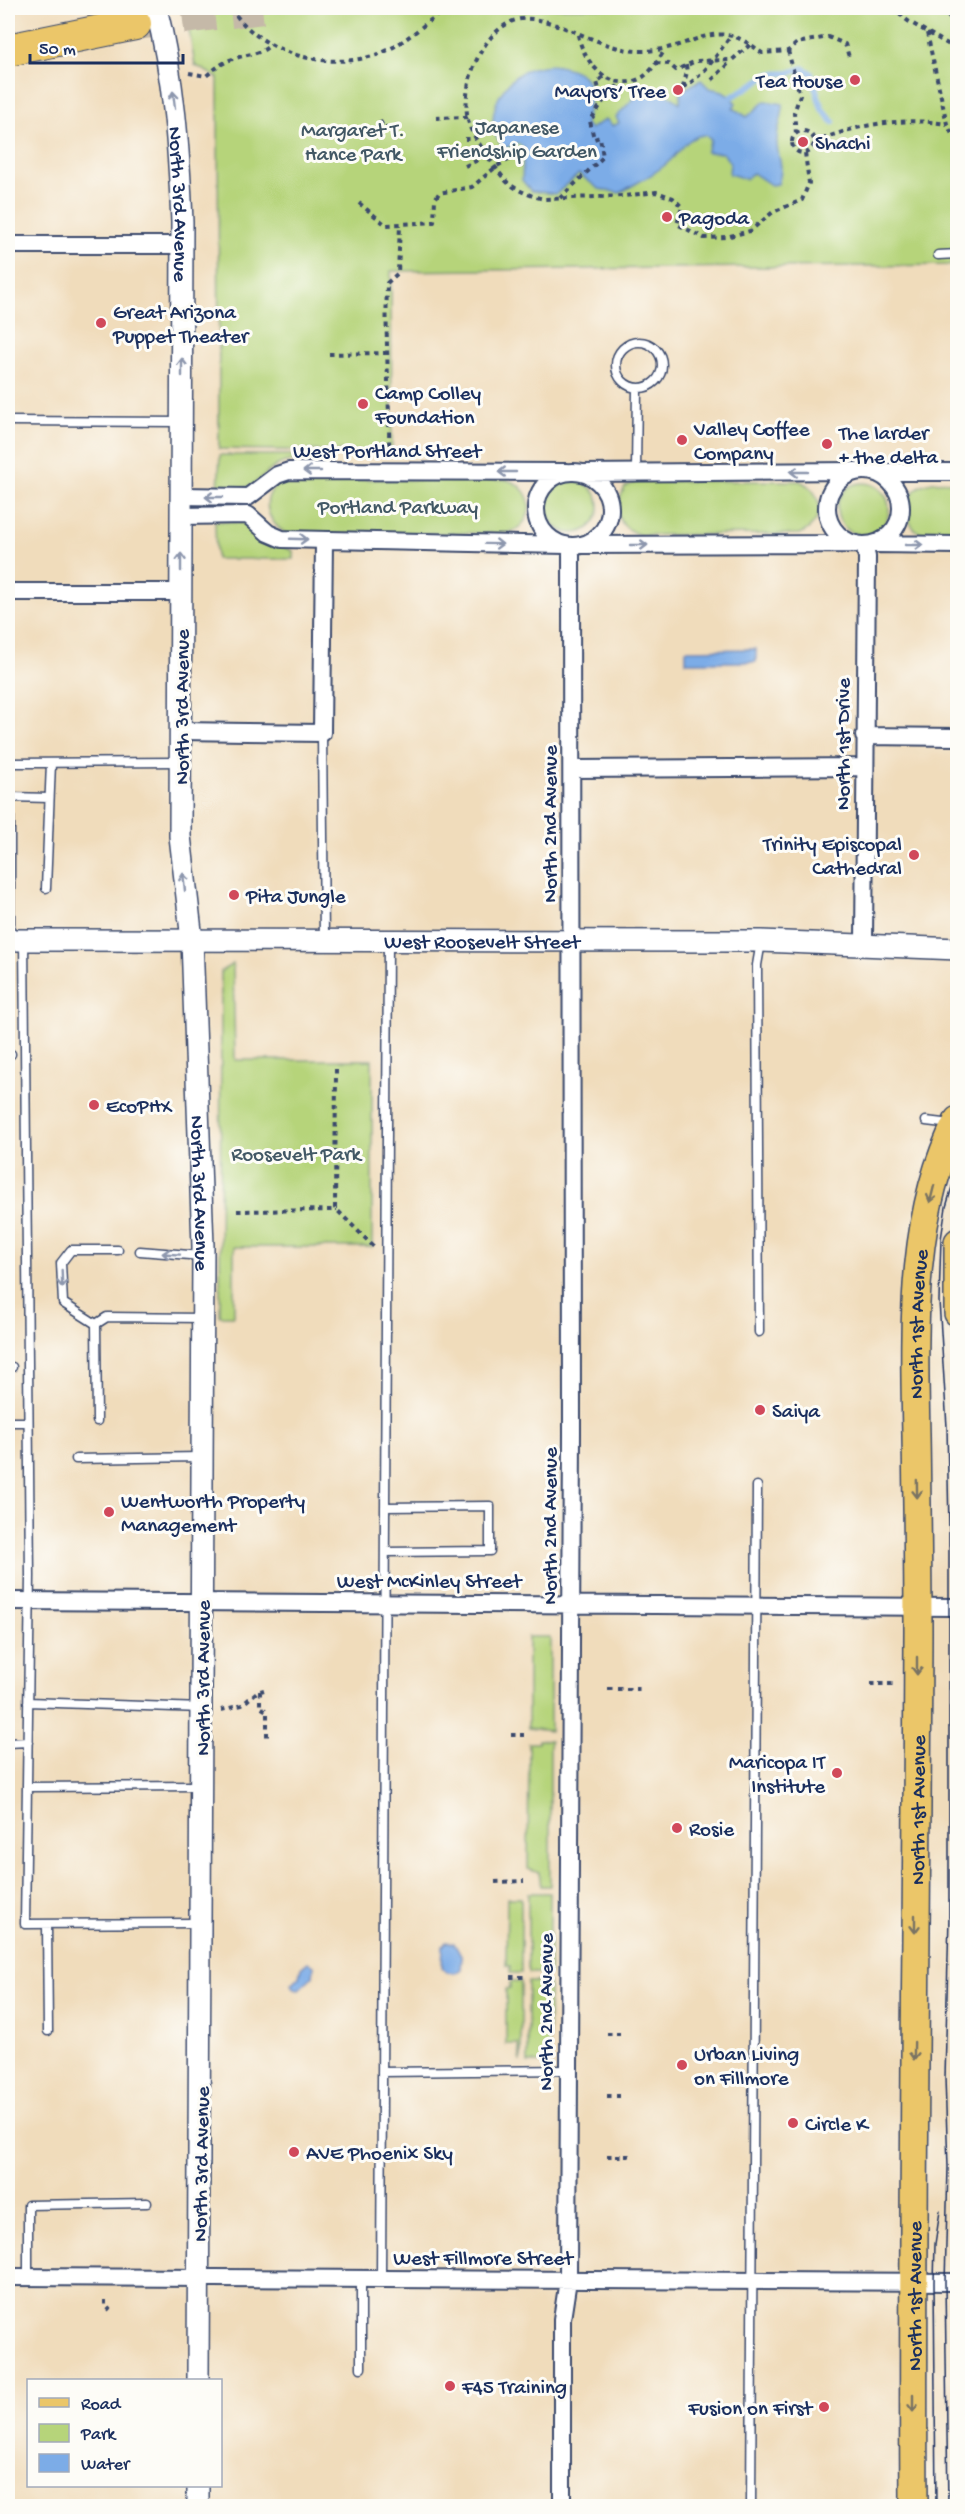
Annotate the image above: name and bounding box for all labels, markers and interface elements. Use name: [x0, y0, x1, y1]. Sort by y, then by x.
scale bar: [30, 27, 183, 65]
text: 50 m: [39, 40, 76, 61]
place label: Tea House: [755, 71, 844, 96]
marker: Tea House: [848, 73, 862, 87]
place label: Mayors’ Tree: [555, 81, 667, 106]
marker: Mayors’ Tree: [671, 83, 685, 97]
one-way arrow: [168, 91, 179, 111]
park label: Japanese Friendship Garden: [436, 117, 597, 166]
park label: Margaret T. Hance Park: [301, 120, 405, 169]
street label: North 3rd Avenue: [160, 126, 191, 283]
place label: Shachi: [815, 133, 871, 158]
marker: Shachi: [796, 135, 810, 149]
place label: Pagoda: [678, 208, 750, 233]
marker: Pagoda: [660, 210, 674, 224]
place label: Great Arizona Puppet Theater: [112, 302, 250, 351]
marker: Great Arizona Puppet Theater: [94, 316, 108, 330]
one-way arrow: [176, 357, 188, 377]
place label: Camp Colley Foundation: [374, 383, 481, 432]
marker: Camp Colley Foundation: [356, 397, 370, 411]
place label: Valley Coffee Company: [693, 419, 811, 468]
place label: The larder + the delta: [838, 423, 939, 472]
marker: Valley Coffee Company: [675, 433, 689, 447]
marker: The larder + the delta: [820, 437, 834, 451]
street label: West Portland Street: [293, 441, 483, 466]
one-way arrow: [303, 465, 323, 477]
one-way arrow: [498, 466, 518, 478]
one-way arrow: [789, 466, 809, 478]
one-way arrow: [205, 491, 225, 503]
park label: Portland Parkway: [317, 497, 478, 522]
one-way arrow: [288, 534, 308, 545]
one-way arrow: [483, 538, 503, 549]
one-way arrow: [628, 539, 648, 551]
one-way arrow: [904, 539, 924, 551]
one-way arrow: [175, 552, 187, 572]
street label: North 3rd Avenue: [172, 628, 197, 785]
street label: North 1st Drive: [833, 677, 858, 810]
street label: North 2nd Avenue: [540, 744, 565, 903]
place label: Trinity Episcopal Cathedral: [762, 834, 902, 883]
marker: Trinity Episcopal Cathedral: [907, 848, 921, 862]
one-way arrow: [179, 873, 190, 893]
place label: Pita Jungle: [245, 886, 347, 911]
marker: Pita Jungle: [227, 888, 241, 902]
street label: West Roosevelt Street: [384, 931, 582, 957]
place label: EcoPHX: [106, 1096, 173, 1121]
marker: EcoPHX: [87, 1098, 101, 1112]
street label: North 3rd Avenue: [182, 1115, 212, 1272]
park label: Roosevelt Park: [231, 1144, 363, 1169]
one-way arrow: [926, 1185, 938, 1204]
street label: North 1st Avenue: [906, 1247, 936, 1399]
one-way arrow: [162, 1248, 181, 1259]
one-way arrow: [56, 1269, 67, 1289]
place label: Saiya: [772, 1401, 821, 1426]
marker: Saiya: [753, 1403, 767, 1417]
street label: North 2nd Avenue: [540, 1446, 565, 1605]
one-way arrow: [911, 1478, 922, 1498]
place label: Wentworth Property Management: [121, 1491, 305, 1540]
marker: Wentworth Property Management: [102, 1505, 116, 1519]
street label: West McKinley Street: [337, 1571, 524, 1596]
street label: North 3rd Avenue: [193, 1599, 218, 1756]
one-way arrow: [912, 1655, 923, 1675]
street label: North 1st Avenue: [907, 1734, 933, 1885]
place label: Maricopa IT Institute: [729, 1752, 826, 1801]
marker: Maricopa IT Institute: [830, 1766, 844, 1780]
place label: Rosie: [689, 1819, 735, 1844]
marker: Rosie: [670, 1821, 684, 1835]
one-way arrow: [909, 1913, 921, 1933]
street label: North 2nd Avenue: [536, 1932, 561, 2091]
one-way arrow: [908, 2040, 920, 2060]
place label: Urban Living on Fillmore: [694, 2044, 799, 2093]
marker: Urban Living on Fillmore: [675, 2058, 689, 2072]
street label: North 3rd Avenue: [190, 2085, 217, 2242]
place label: Circle K: [805, 2114, 870, 2139]
marker: Circle K: [786, 2116, 800, 2130]
place label: AVE Phoenix Sky: [306, 2143, 453, 2168]
marker: AVE Phoenix Sky: [287, 2145, 301, 2159]
street label: North 1st Avenue: [905, 2220, 930, 2371]
street label: West Fillmore Street: [393, 2248, 575, 2273]
place label: F45 Training: [461, 2377, 567, 2402]
legend: [27, 2379, 222, 2487]
marker: F45 Training: [443, 2379, 457, 2393]
one-way arrow: [907, 2393, 919, 2413]
text: Road: [81, 2395, 122, 2416]
place label: Fusion on First: [687, 2398, 814, 2423]
marker: Fusion on First: [817, 2400, 831, 2414]
text: Park: [80, 2425, 117, 2446]
text: Water: [81, 2455, 131, 2476]

